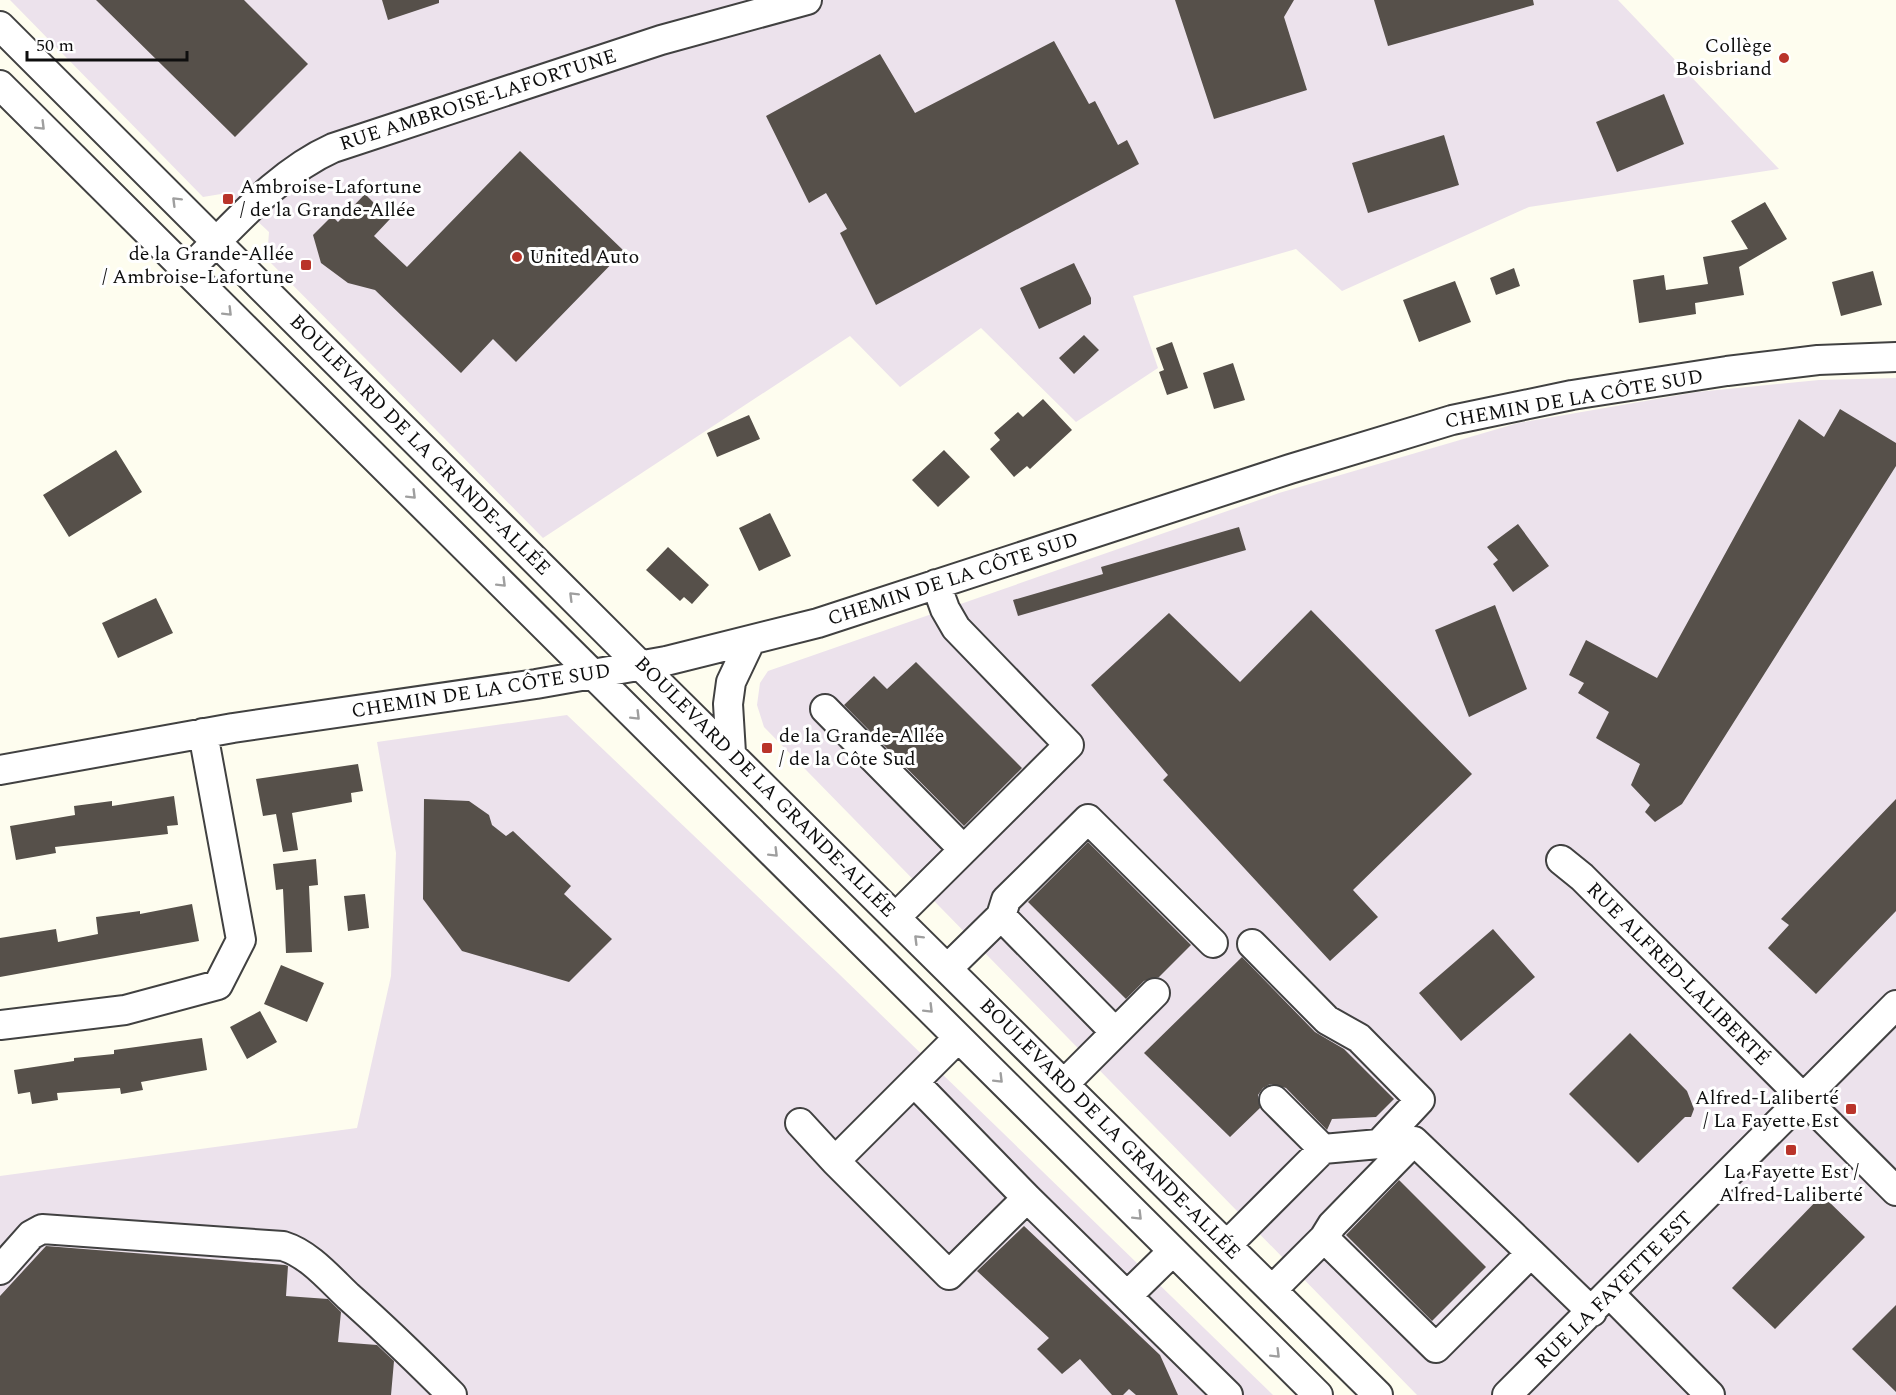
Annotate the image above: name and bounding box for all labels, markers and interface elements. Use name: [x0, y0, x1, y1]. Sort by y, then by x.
scale bar: [27, 24, 188, 62]
place label: Collège Boisbriand: [1675, 31, 1772, 84]
text: 50 m: [36, 32, 74, 59]
street label: RUE AMBROISE-LAFORTUNE: [336, 41, 620, 159]
marker: Collège Boisbriand: [1777, 51, 1791, 65]
one-way arrow: [34, 119, 45, 130]
place label: Ambroise-Lafortune / de la Grande-Allée: [240, 172, 422, 225]
marker: Ambroise-Lafortune / de la Grande-Allée: [221, 192, 235, 206]
one-way arrow: [172, 197, 183, 207]
place label: de la Grande-Allée / Ambroise-Lafortune: [102, 239, 294, 292]
place label: United Auto: [529, 242, 639, 272]
marker: United Auto: [510, 250, 524, 264]
marker: de la Grande-Allée / Ambroise-Lafortune: [299, 258, 313, 272]
one-way arrow: [221, 305, 232, 316]
street label: BOULEVARD DE LA GRANDE-ALLÉE: [282, 307, 558, 583]
street label: CHEMIN DE LA CÔTE SUD: [1442, 361, 1706, 437]
one-way arrow: [406, 488, 416, 499]
street label: CHEMIN DE LA CÔTE SUD: [824, 524, 1082, 634]
one-way arrow: [494, 576, 505, 587]
one-way arrow: [569, 593, 580, 603]
street label: BOULEVARD DE LA GRANDE-ALLÉE: [627, 649, 903, 925]
street label: CHEMIN DE LA CÔTE SUD: [349, 656, 613, 726]
one-way arrow: [628, 708, 639, 719]
place label: de la Grande-Allée / de la Côte Sud: [779, 721, 944, 774]
marker: de la Grande-Allée / de la Côte Sud: [760, 741, 774, 755]
one-way arrow: [766, 845, 777, 856]
street label: RUE ALFRED-LALIBERTÉ: [1579, 875, 1777, 1073]
one-way arrow: [915, 935, 926, 946]
street label: BOULEVARD DE LA GRANDE-ALLÉE: [972, 991, 1248, 1267]
one-way arrow: [922, 1001, 933, 1012]
one-way arrow: [993, 1072, 1003, 1083]
place label: Alfred-Laliberté / La Fayette Est: [1695, 1083, 1839, 1136]
marker: Alfred-Laliberté / La Fayette Est: [1844, 1102, 1858, 1116]
marker: La Fayette Est / Alfred-Laliberté: [1784, 1143, 1798, 1157]
place label: La Fayette Est / Alfred-Laliberté: [1719, 1157, 1863, 1210]
street label: RUE LA FAYETTE EST: [1528, 1204, 1700, 1376]
one-way arrow: [1132, 1209, 1142, 1220]
one-way arrow: [1269, 1346, 1280, 1357]

